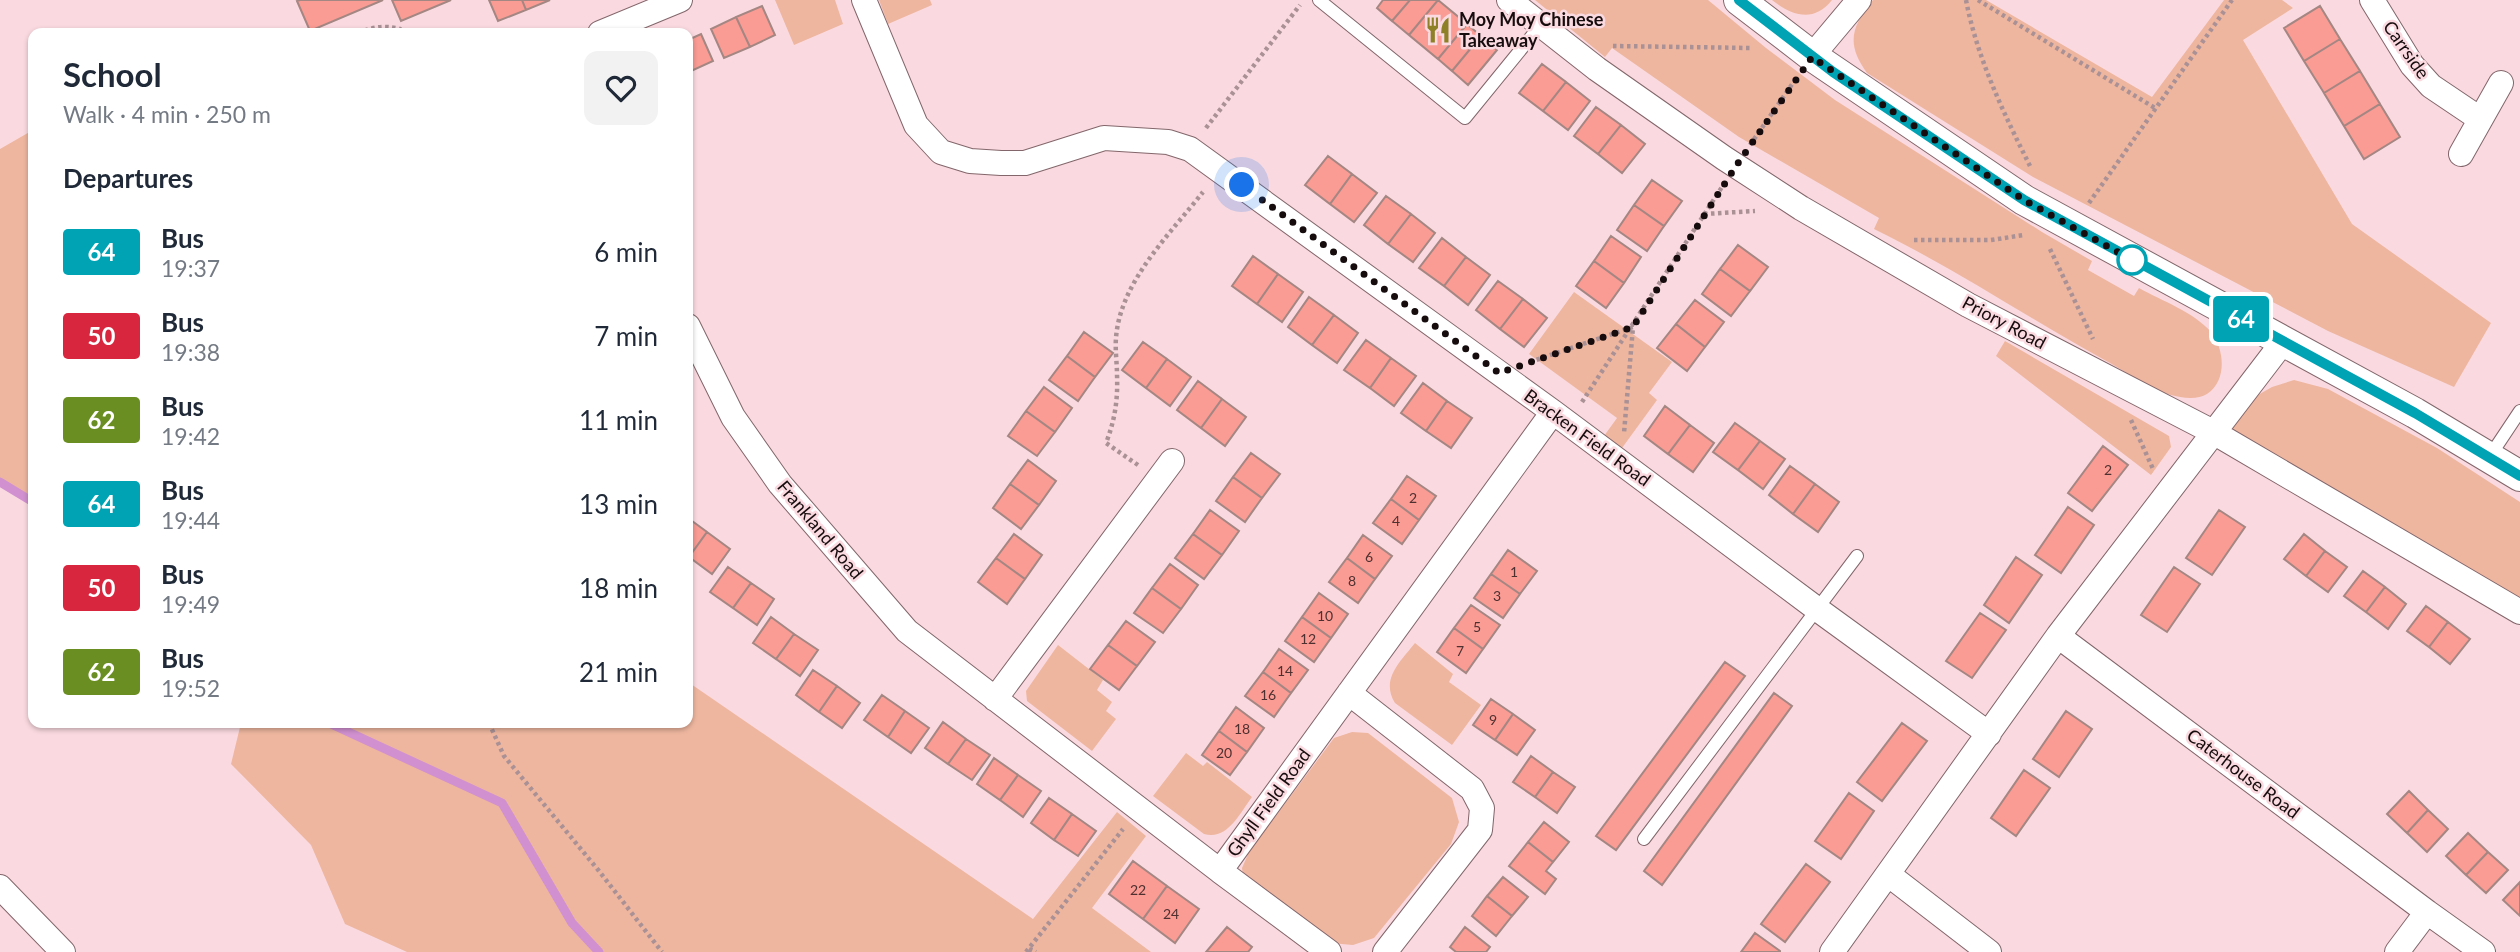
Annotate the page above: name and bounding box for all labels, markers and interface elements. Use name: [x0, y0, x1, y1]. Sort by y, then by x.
place label: Moy Moy Chinese Takeaway: [1459, 8, 1604, 51]
restaurant icon: Moy Moy Chinese Takeaway: [1423, 15, 1453, 45]
street label: Carrside: [2379, 16, 2435, 83]
button: heart: [584, 51, 658, 125]
text: School: [63, 54, 162, 94]
text: Walk · 4 min · 250 m: [63, 100, 271, 128]
text: Departures: [63, 162, 193, 194]
your location: [1224, 167, 1259, 202]
text: Bus: [161, 222, 204, 254]
text: 6 min: [594, 236, 658, 268]
text: 64: [88, 237, 115, 266]
unlabelled marker: [2117, 245, 2147, 275]
text: 19:37: [161, 254, 220, 282]
street label: Priory Road: [1959, 291, 2050, 353]
line badge: 64: [2210, 296, 2272, 342]
text: 64: [2227, 304, 2255, 333]
text: Bus: [161, 306, 204, 338]
text: 7 min: [594, 320, 658, 352]
text: 50: [88, 321, 115, 350]
text: 19:38: [161, 338, 220, 366]
street label: Bracken Field Road: [1520, 384, 1655, 490]
text: Bus: [161, 390, 204, 422]
text: 11 min: [579, 404, 658, 436]
text: 62: [88, 405, 115, 434]
text: 19:42: [161, 422, 220, 450]
house number: 2: [2104, 461, 2112, 478]
text: Bus: [161, 474, 204, 506]
street label: Frankland Road: [773, 476, 868, 583]
text: 13 min: [579, 488, 658, 520]
text: 64: [88, 489, 115, 518]
house number: 2: [1409, 489, 1417, 506]
text: 19:44: [161, 506, 220, 534]
house number: 4: [1392, 512, 1400, 529]
house number: 6: [1365, 548, 1373, 565]
text: Bus: [161, 558, 204, 590]
house number: 1: [1510, 563, 1518, 580]
text: 18 min: [579, 572, 658, 604]
house number: 8: [1348, 572, 1356, 589]
text: 50: [88, 573, 115, 602]
house number: 3: [1493, 587, 1501, 604]
text: 19:49: [161, 590, 220, 618]
house number: 10: [1317, 607, 1333, 624]
house number: 5: [1473, 618, 1481, 635]
house number: 12: [1300, 630, 1316, 647]
text: Bus: [161, 642, 204, 674]
house number: 7: [1456, 642, 1464, 659]
text: 21 min: [579, 656, 658, 688]
text: 62: [88, 657, 115, 686]
house number: 14: [1277, 662, 1293, 679]
text: 19:52: [161, 674, 220, 702]
house number: 16: [1260, 686, 1276, 703]
house number: 9: [1489, 711, 1497, 728]
house number: 18: [1234, 720, 1250, 737]
street label: Caterhouse Road: [2183, 724, 2304, 823]
house number: 20: [1216, 744, 1232, 761]
street label: Ghyll Field Road: [1222, 744, 1315, 861]
house number: 22: [1130, 881, 1146, 898]
house number: 24: [1163, 905, 1179, 922]

